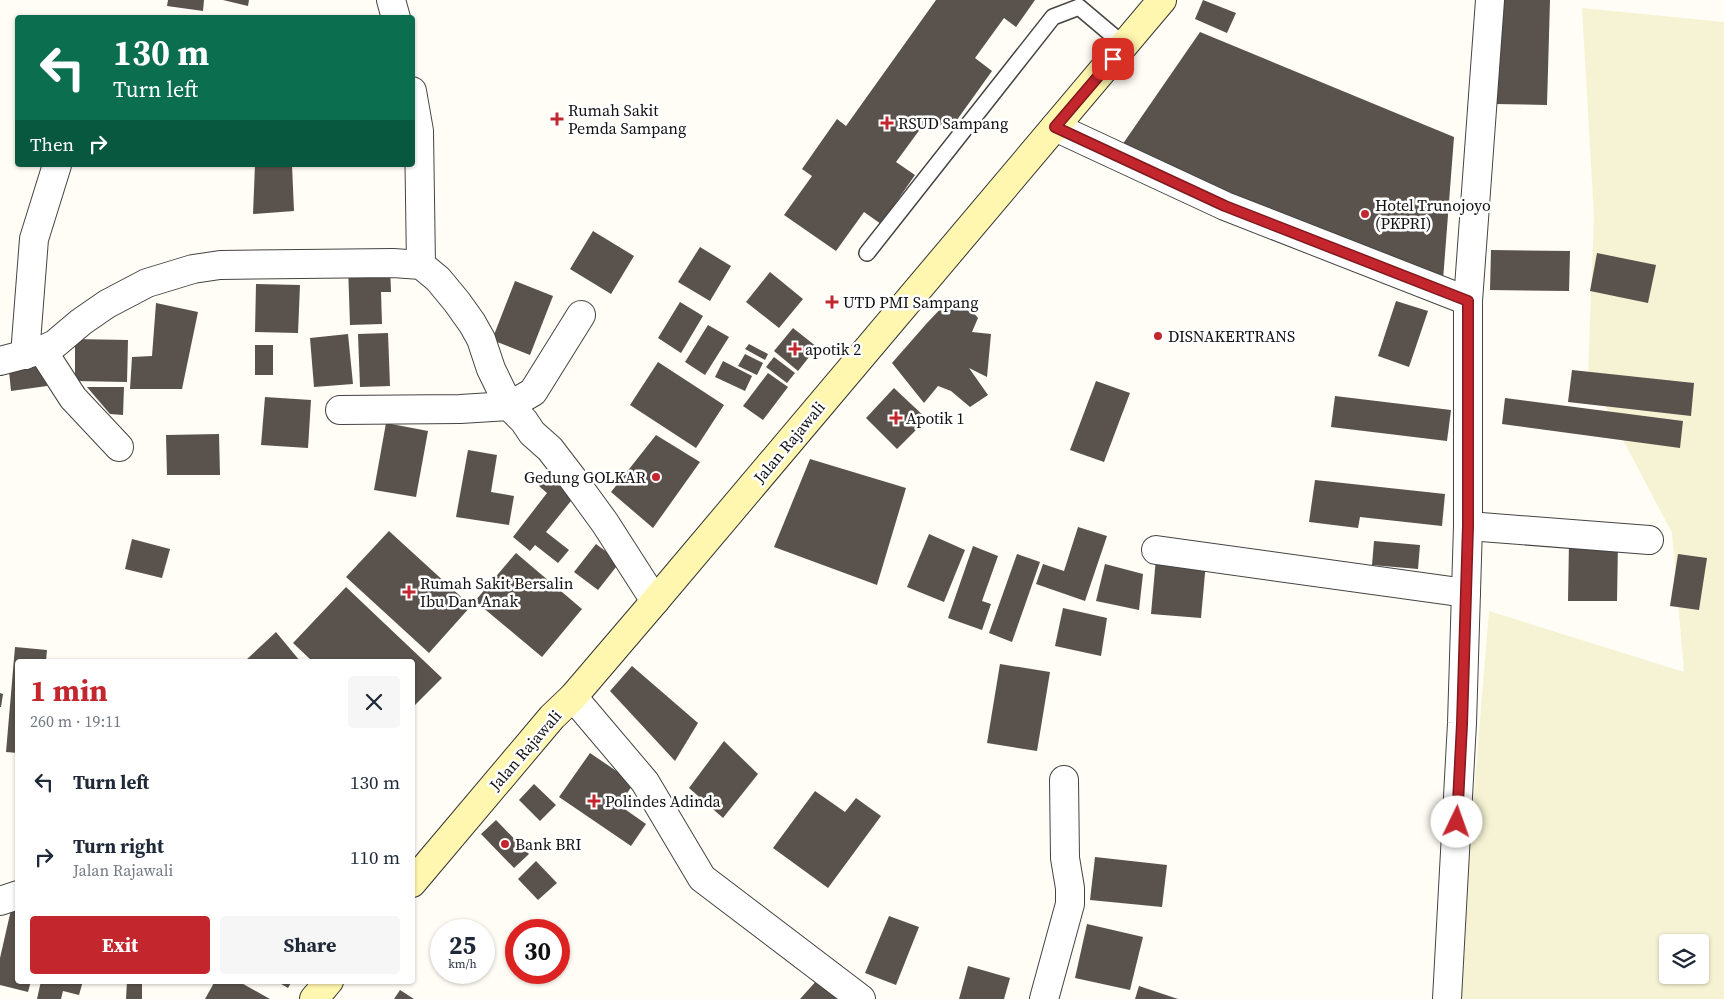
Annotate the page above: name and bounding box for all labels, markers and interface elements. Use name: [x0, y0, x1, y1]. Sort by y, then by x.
text: 130 m: [113, 29, 209, 77]
icon: left: [30, 35, 95, 100]
pin: [1092, 38, 1134, 80]
icon: arrive: [1099, 45, 1127, 73]
text: Turn left: [113, 74, 198, 104]
place label: Rumah Sakit Pemda Sampang: [568, 99, 686, 139]
marker: Rumah Sakit Pemda Sampang: [550, 112, 564, 126]
place label: RSUD Sampang: [898, 112, 1008, 134]
marker: RSUD Sampang: [880, 116, 894, 130]
icon: right: [84, 130, 112, 158]
text: Then: [30, 131, 74, 157]
place label: Hotel Trunojoyo (PKPRI): [1375, 194, 1491, 234]
marker: Hotel Trunojoyo (PKPRI): [1359, 208, 1371, 220]
place label: UTD PMI Sampang: [843, 291, 979, 313]
marker: UTD PMI Sampang: [825, 295, 839, 309]
place label: DISNAKERTRANS: [1168, 325, 1295, 347]
marker: DISNAKERTRANS: [1152, 330, 1164, 342]
place label: apotik 2: [805, 338, 861, 360]
marker: apotik 2: [789, 343, 801, 355]
street label: Jalan Rajawali: [748, 396, 830, 488]
place label: Apotik 1: [906, 407, 965, 429]
marker: Apotik 1: [890, 412, 902, 424]
place label: Gedung GOLKAR: [524, 466, 647, 488]
marker: Gedung GOLKAR: [650, 471, 662, 483]
place label: Rumah Sakit Bersalin Ibu Dan Anak: [420, 572, 574, 612]
marker: Rumah Sakit Bersalin Ibu Dan Anak: [402, 585, 416, 599]
text: 1 min: [30, 670, 108, 711]
button: close: [348, 676, 400, 728]
street label: Jalan Rajawali: [483, 705, 566, 796]
text: 260 m · 19:11: [30, 710, 121, 732]
icon: left: [30, 768, 58, 796]
text: Turn left: [73, 769, 149, 795]
text: 130 m: [350, 769, 400, 795]
place label: Polindes Adinda: [605, 790, 722, 812]
marker: Polindes Adinda: [587, 794, 601, 808]
position arrow: [1430, 795, 1482, 847]
text: Turn right: [73, 833, 164, 859]
place label: Bank BRI: [515, 833, 581, 855]
marker: Bank BRI: [499, 838, 511, 850]
icon: right: [30, 843, 58, 871]
text: 110 m: [350, 844, 400, 870]
text: Jalan Rajawali: [73, 859, 173, 881]
button: Exit: [30, 916, 210, 974]
button: Share: [220, 916, 400, 974]
speed limit sign: 30: [505, 919, 570, 984]
text: 25: [449, 928, 476, 962]
map controls: [1659, 934, 1709, 984]
button: layers: [1659, 934, 1709, 984]
text: km/h: [448, 956, 477, 972]

